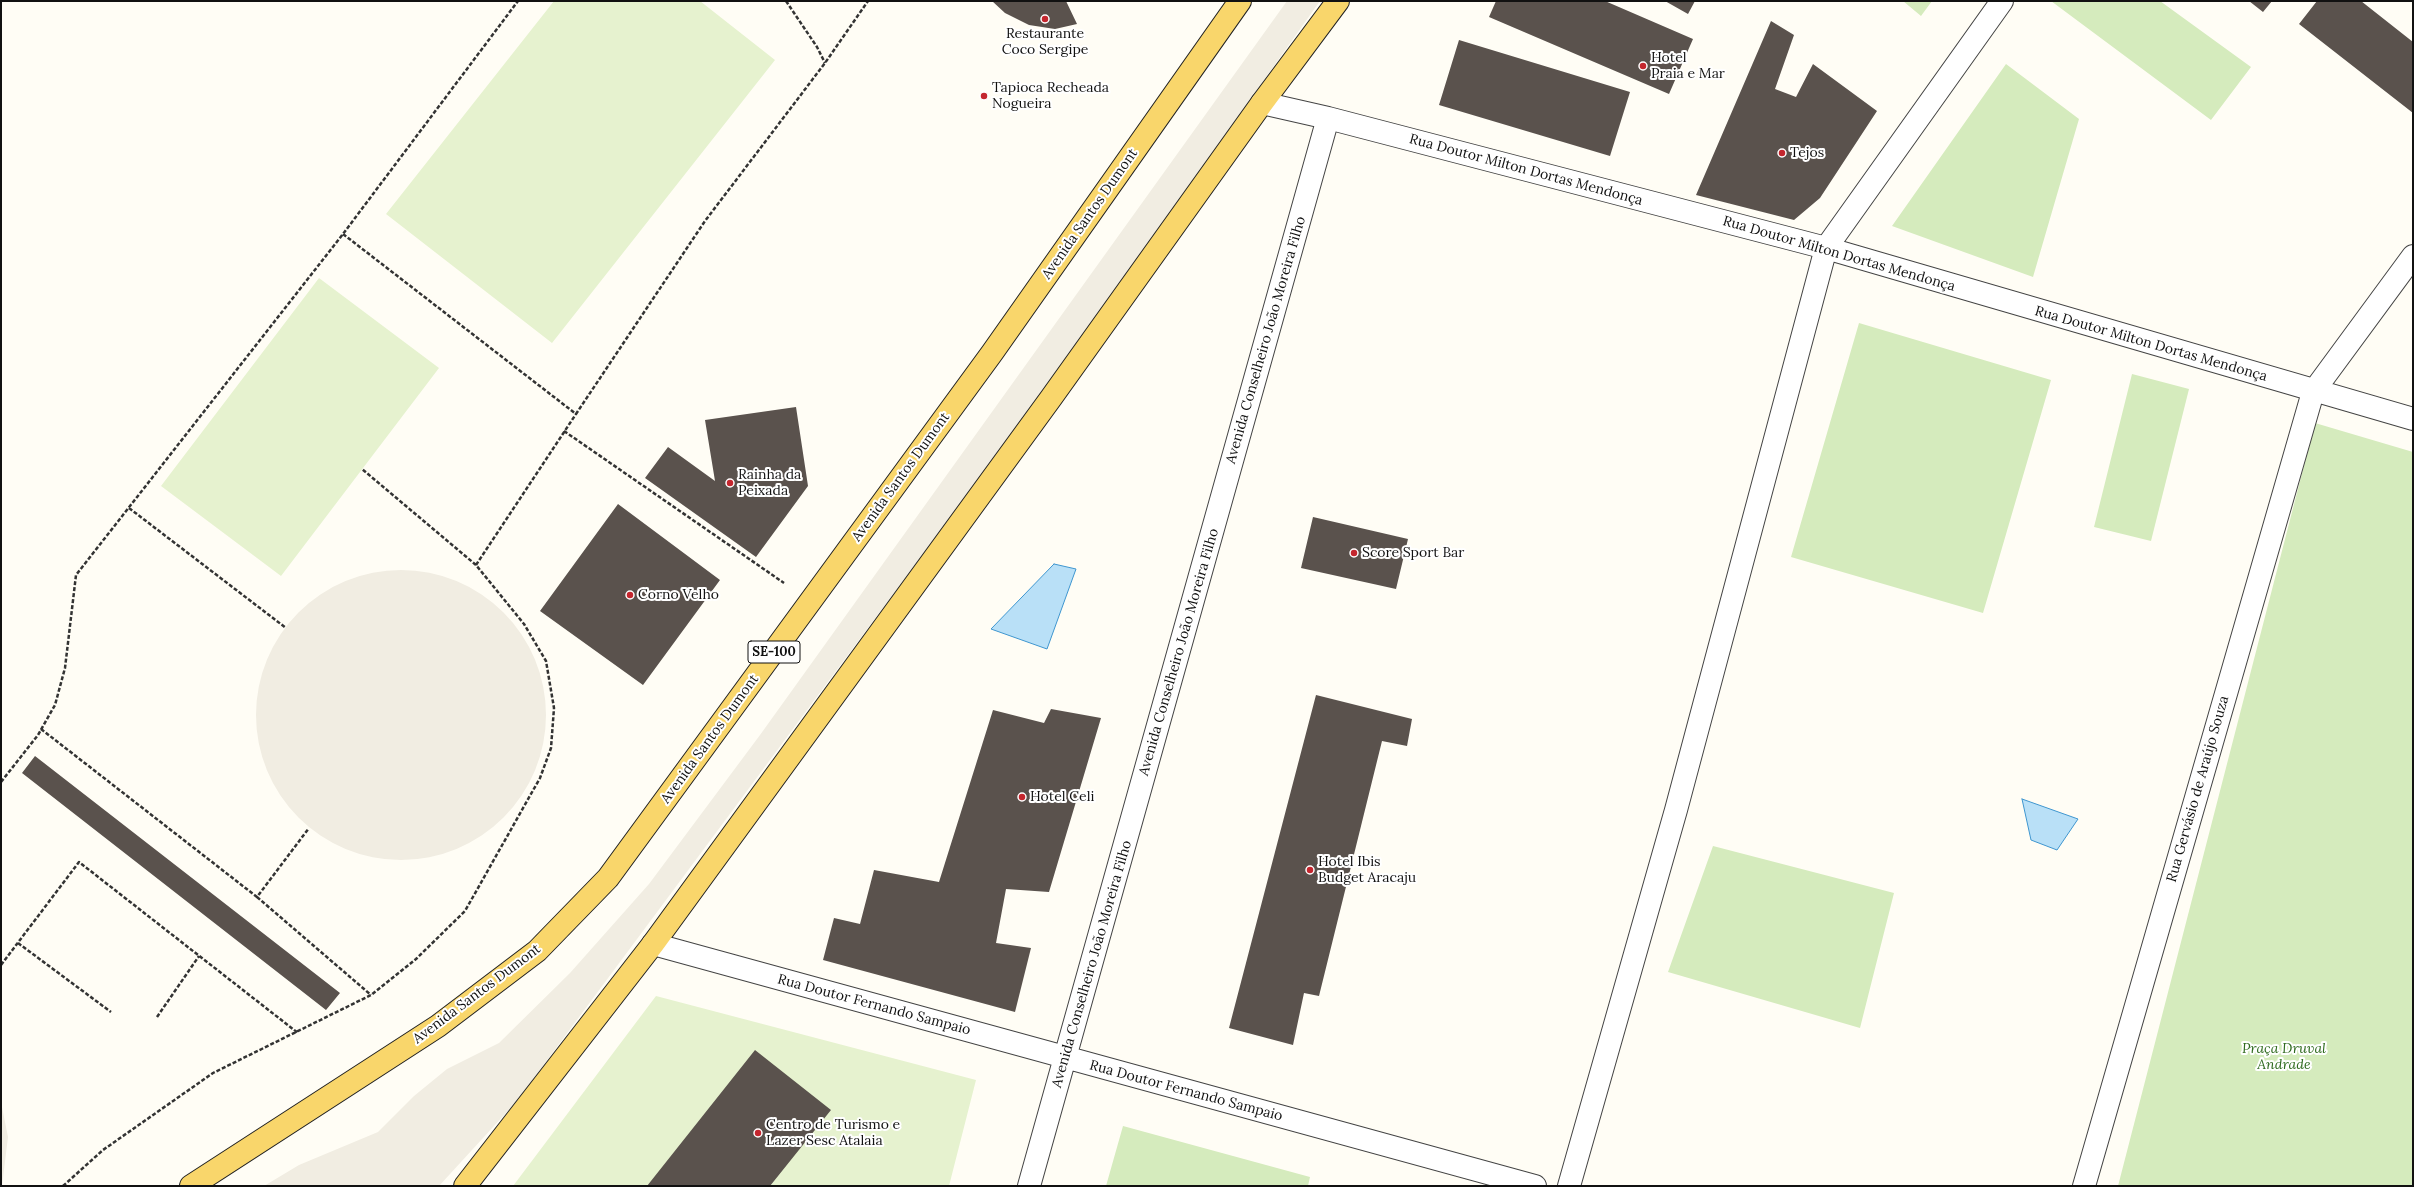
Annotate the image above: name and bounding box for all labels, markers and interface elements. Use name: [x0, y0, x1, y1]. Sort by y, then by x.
marker: Restaurante Coco Sergipe: [1040, 14, 1050, 24]
place label: Restaurante Coco Sergipe: [1002, 26, 1088, 58]
place label: Hotel Praia e Mar: [1651, 50, 1725, 82]
marker: Hotel Praia e Mar: [1638, 61, 1648, 71]
place label: Tapioca Recheada Nogueira: [992, 80, 1109, 112]
marker: Tapioca Recheada Nogueira: [979, 91, 989, 101]
street label: Rua Doutor Milton Dortas Mendonça: [1407, 131, 1645, 209]
place label: Tejos: [1790, 145, 1824, 161]
street label: Avenida Santos Dumont: [1039, 146, 1141, 282]
marker: Tejos: [1777, 148, 1787, 158]
street label: Rua Doutor Milton Dortas Mendonça: [1721, 213, 1957, 295]
street label: Avenida Conselheiro João Moreira Filho: [1223, 214, 1309, 466]
street label: Rua Doutor Milton Dortas Mendonça: [2033, 303, 2269, 385]
street label: Avenida Santos Dumont: [849, 409, 953, 545]
place label: Rainha da Peixada: [738, 467, 801, 500]
marker: Rainha da Peixada: [725, 478, 735, 488]
street label: Avenida Conselheiro João Moreira Filho: [1136, 526, 1222, 778]
place label: Score Sport Bar: [1362, 545, 1464, 561]
marker: Score Sport Bar: [1349, 548, 1359, 558]
place label: Corno Velho: [638, 587, 719, 603]
marker: Corno Velho: [625, 590, 635, 600]
road number: SE-100: [748, 641, 800, 663]
street label: Avenida Santos Dumont: [658, 671, 762, 807]
street label: Rua Gervásio de Araújo Souza: [2163, 694, 2233, 884]
place label: Hotel Celi: [1030, 789, 1094, 805]
marker: Hotel Celi: [1017, 792, 1027, 802]
street label: Avenida Conselheiro João Moreira Filho: [1049, 838, 1135, 1090]
place label: Hotel Ibis Budget Aracaju: [1318, 854, 1416, 886]
marker: Hotel Ibis Budget Aracaju: [1305, 865, 1315, 875]
street label: Avenida Santos Dumont: [410, 941, 544, 1047]
street label: Rua Doutor Fernando Sampaio: [776, 971, 972, 1039]
park label: Praça Druval Andrade: [2242, 1041, 2326, 1074]
street label: Rua Doutor Fernando Sampaio: [1088, 1057, 1284, 1125]
place label: Centro de Turismo e Lazer Sesc Atalaia: [766, 1117, 900, 1150]
marker: Centro de Turismo e Lazer Sesc Atalaia: [753, 1128, 763, 1138]

